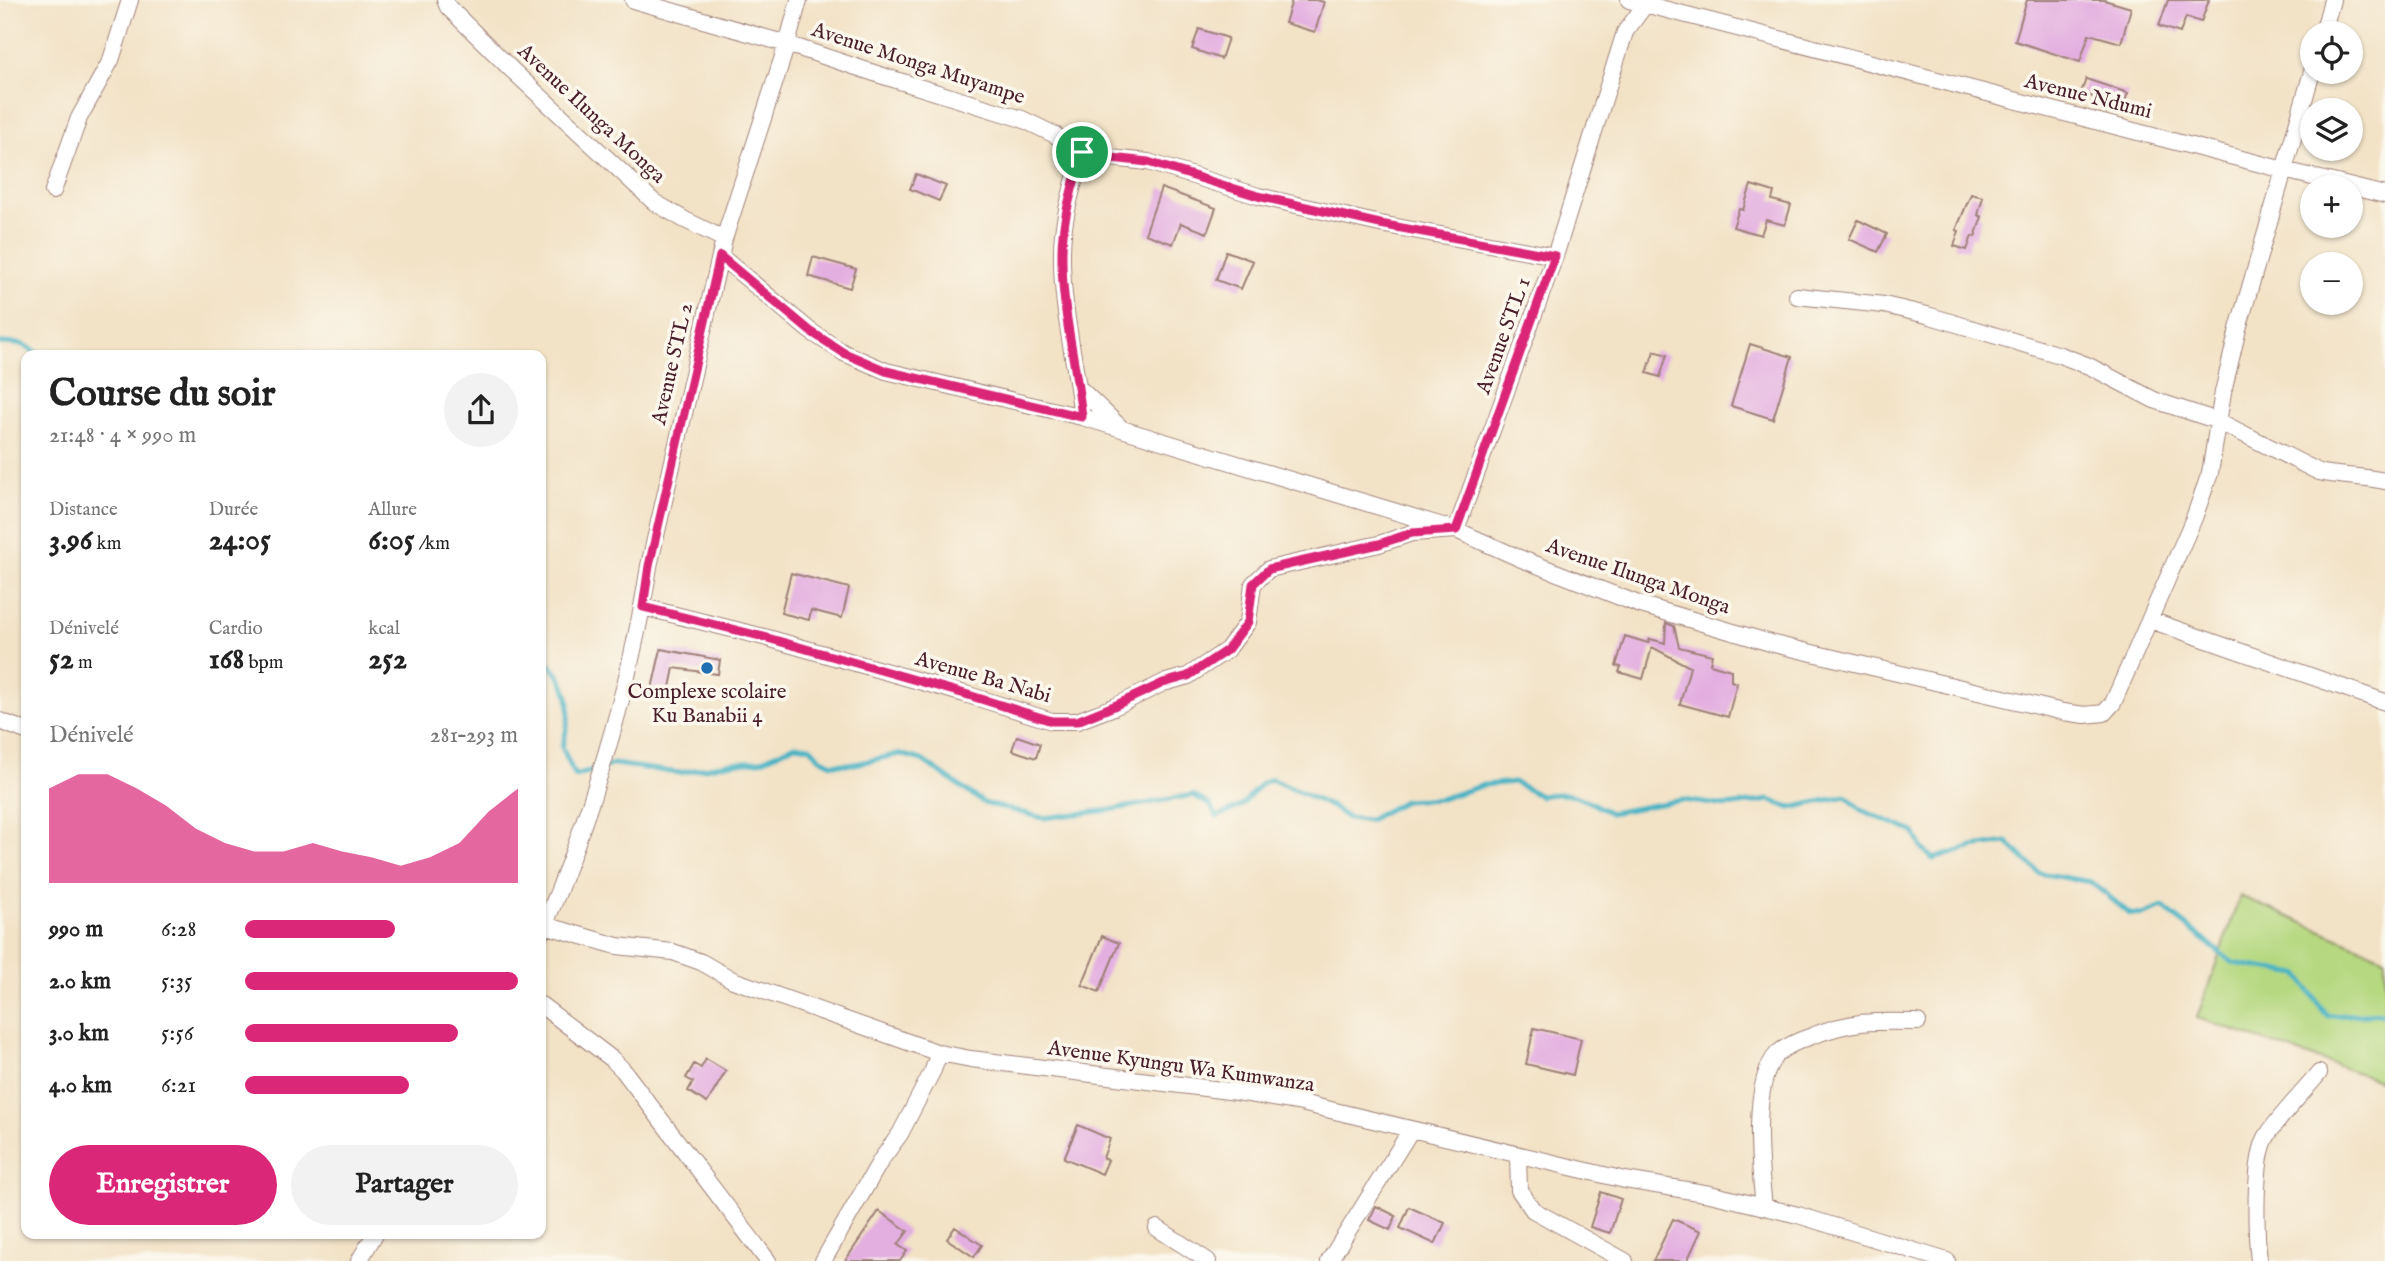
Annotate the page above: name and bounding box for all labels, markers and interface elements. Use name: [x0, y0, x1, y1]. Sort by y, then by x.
street label: Avenue Monga Muyampe: [807, 16, 1028, 111]
map controls: [2300, 21, 2363, 315]
button: locate: [2300, 21, 2363, 84]
street label: Avenue Ilunga Monga: [510, 38, 671, 190]
street label: Avenue Ndumi: [2021, 68, 2154, 126]
button: layers: [2300, 98, 2363, 161]
pin: [1052, 122, 1112, 182]
icon: arrive: [1063, 133, 1101, 171]
button: +: [2300, 175, 2363, 238]
button: −: [2300, 252, 2363, 315]
street label: Avenue STL 1: [1470, 274, 1538, 399]
street label: Avenue STL 2: [646, 300, 700, 429]
text: Course du soir: [49, 371, 275, 419]
button: share: [444, 373, 518, 447]
text: 21:48 · 4 × 990 m: [49, 421, 196, 450]
text: Distance: [49, 498, 118, 522]
text: Durée: [209, 498, 258, 522]
text: Allure: [368, 498, 417, 522]
text: 3.96: [49, 522, 92, 560]
text: 24:05: [209, 522, 271, 560]
text: 6:05: [368, 522, 415, 560]
text: km: [92, 532, 121, 556]
text: /km: [415, 532, 450, 556]
street label: Avenue Ilunga Monga: [1541, 532, 1734, 621]
text: Dénivelé: [49, 617, 119, 641]
text: Cardio: [209, 617, 263, 641]
text: kcal: [368, 617, 400, 641]
text: 52: [49, 641, 74, 679]
text: 168: [209, 641, 244, 679]
text: 252: [368, 641, 407, 679]
street label: Avenue Ba Nabi: [911, 645, 1054, 710]
text: m: [74, 651, 93, 675]
text: bpm: [244, 651, 284, 675]
marker: Complexe scolaire Ku Banabii 4: [699, 660, 715, 676]
place label: Complexe scolaire Ku Banabii 4: [628, 679, 787, 730]
text: Dénivelé: [49, 721, 134, 750]
text: 281–293 m: [430, 721, 518, 750]
text: 990 m: [49, 915, 103, 944]
text: 6:28: [161, 915, 197, 944]
text: 2.0 km: [49, 967, 111, 996]
text: 5:35: [161, 967, 192, 996]
text: 3.0 km: [49, 1019, 109, 1048]
text: 5:56: [161, 1019, 193, 1048]
street label: Avenue Kyungu Wa Kumwanza: [1045, 1035, 1317, 1099]
text: 4.0 km: [49, 1071, 112, 1100]
text: 6:21: [161, 1071, 196, 1100]
button: Enregistrer: [49, 1145, 277, 1225]
button: Partager: [291, 1145, 518, 1225]

